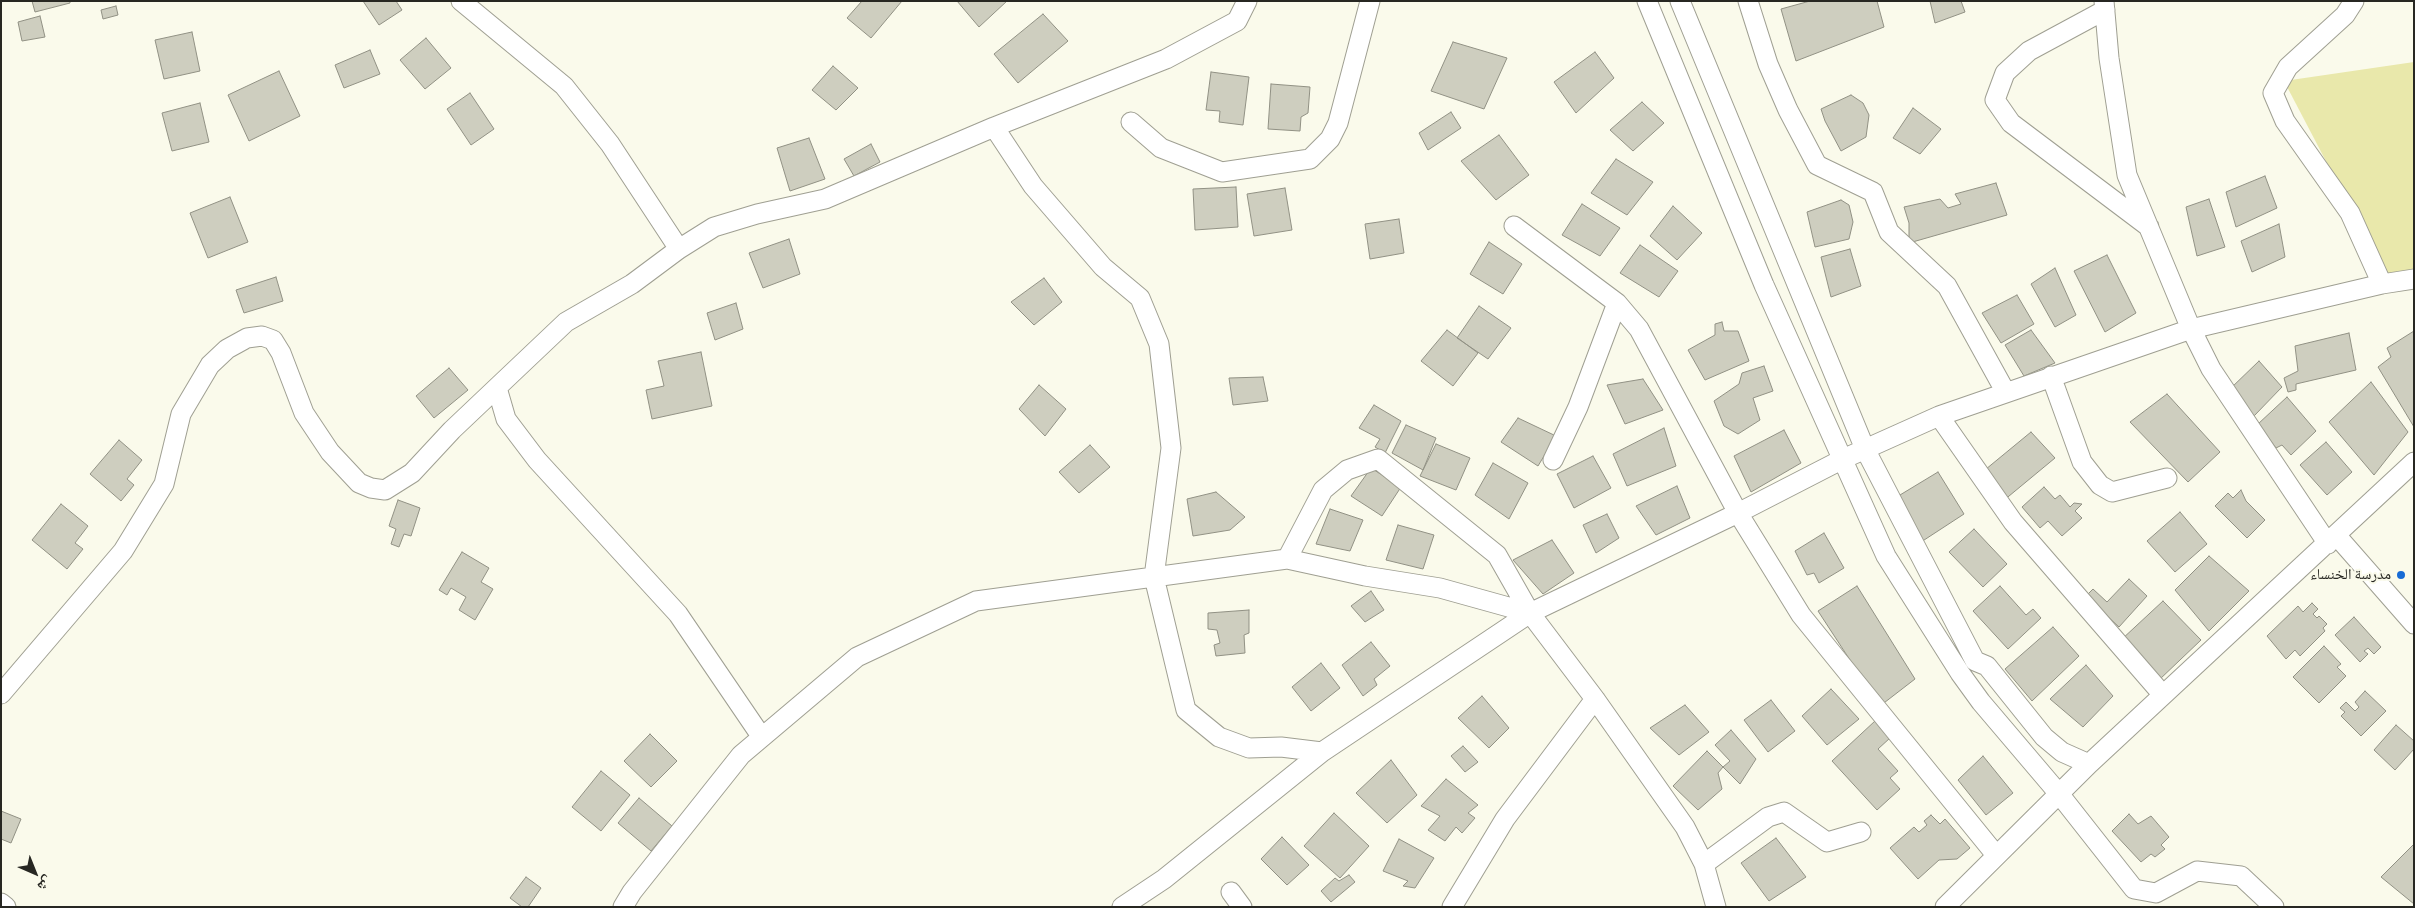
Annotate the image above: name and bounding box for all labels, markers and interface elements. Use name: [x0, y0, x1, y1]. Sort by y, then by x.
place label: مدرسة الخنساء: [2310, 566, 2391, 584]
marker: مدرسة الخنساء: [2395, 569, 2407, 581]
north arrow: [10, 848, 60, 898]
text: ش: [34, 872, 58, 896]

